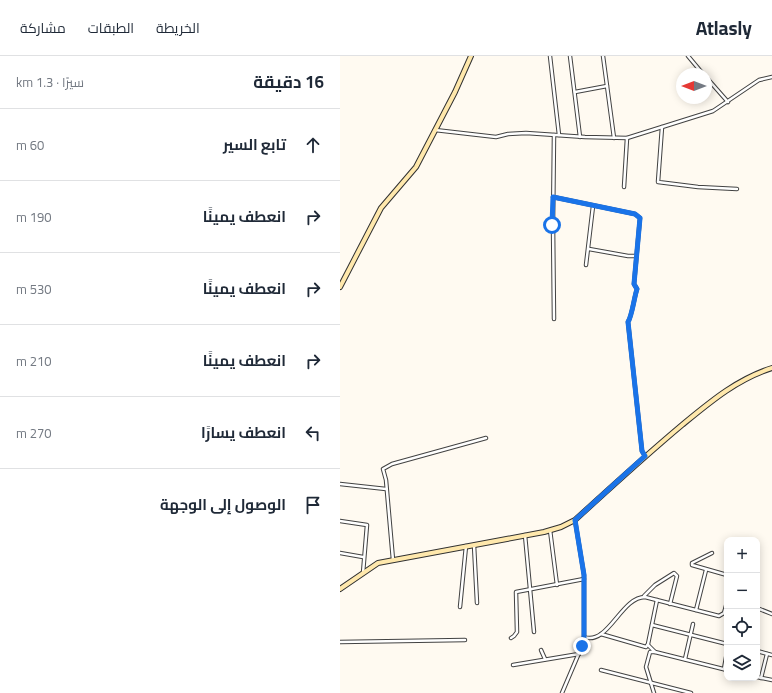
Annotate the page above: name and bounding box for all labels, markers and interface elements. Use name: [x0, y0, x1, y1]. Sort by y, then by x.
text: Atlasly: [696, 10, 752, 46]
text: مشاركة: [20, 15, 66, 41]
text: الطبقات: [88, 15, 134, 41]
text: الخريطة: [156, 15, 200, 41]
text: 16 دقيقة: [253, 66, 324, 98]
north arrow: [676, 68, 712, 104]
text: سيرًا · 1.3 km: [16, 70, 84, 94]
text: تابع السير: [223, 130, 286, 159]
text: 60 m: [16, 133, 44, 157]
icon: ahead: [302, 134, 324, 156]
text: انعطف يمينًا: [203, 202, 286, 231]
text: 190 m: [16, 205, 52, 229]
icon: right: [302, 206, 324, 228]
route start: [543, 216, 561, 234]
text: انعطف يمينًا: [203, 274, 286, 303]
text: 530 m: [16, 277, 52, 301]
icon: right: [302, 278, 324, 300]
text: انعطف يمينًا: [203, 346, 286, 375]
text: 210 m: [16, 349, 52, 373]
icon: right: [302, 350, 324, 372]
text: انعطف يسارًا: [201, 418, 286, 447]
text: 270 m: [16, 421, 52, 445]
icon: left: [302, 422, 324, 444]
text: الوصول إلى الوجهة: [160, 490, 286, 519]
icon: arrive: [302, 494, 324, 516]
map controls: [724, 537, 760, 681]
button: +: [724, 537, 760, 573]
button: −: [724, 573, 760, 609]
button: locate: [724, 609, 760, 645]
route end: [573, 637, 591, 655]
button: layers: [724, 645, 760, 681]

